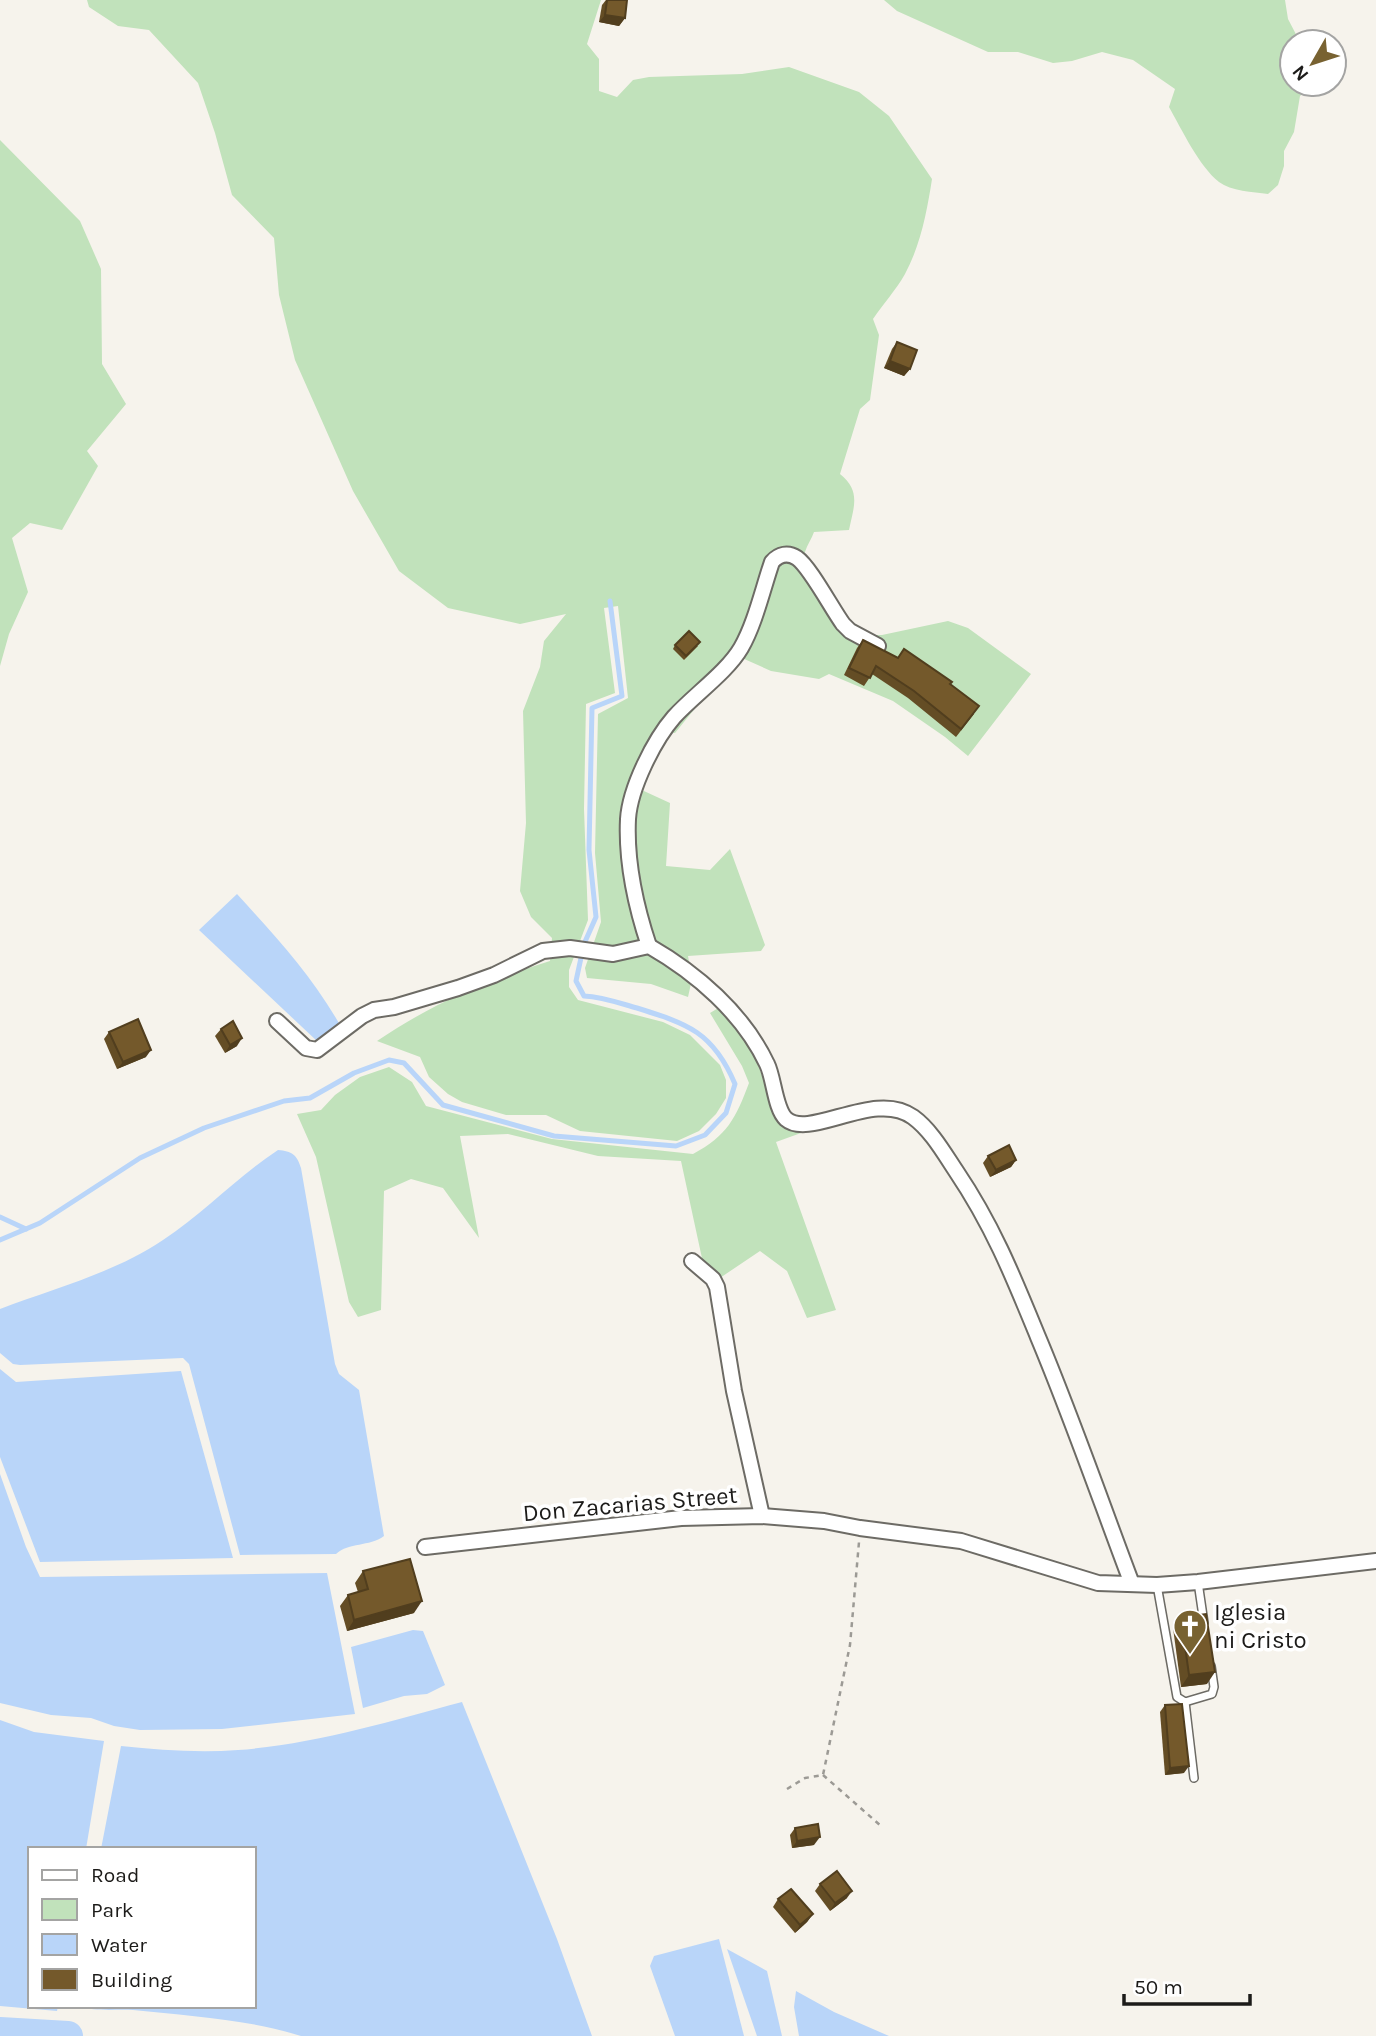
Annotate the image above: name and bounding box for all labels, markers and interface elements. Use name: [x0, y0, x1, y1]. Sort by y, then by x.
north arrow: [1278, 28, 1348, 98]
text: N: [1288, 61, 1313, 85]
street label: Don Zacarias Street: [521, 1481, 739, 1527]
place label: Iglesia ni Cristo: [1214, 1598, 1307, 1654]
church icon: Iglesia ni Cristo: [1171, 1607, 1209, 1656]
legend: [28, 1847, 256, 2008]
text: Road: [91, 1863, 139, 1887]
text: Park: [91, 1898, 134, 1922]
text: Water: [91, 1933, 147, 1957]
scale bar: [1124, 1962, 1250, 2006]
text: Building: [91, 1968, 172, 1992]
text: 50 m: [1134, 1975, 1183, 1999]

